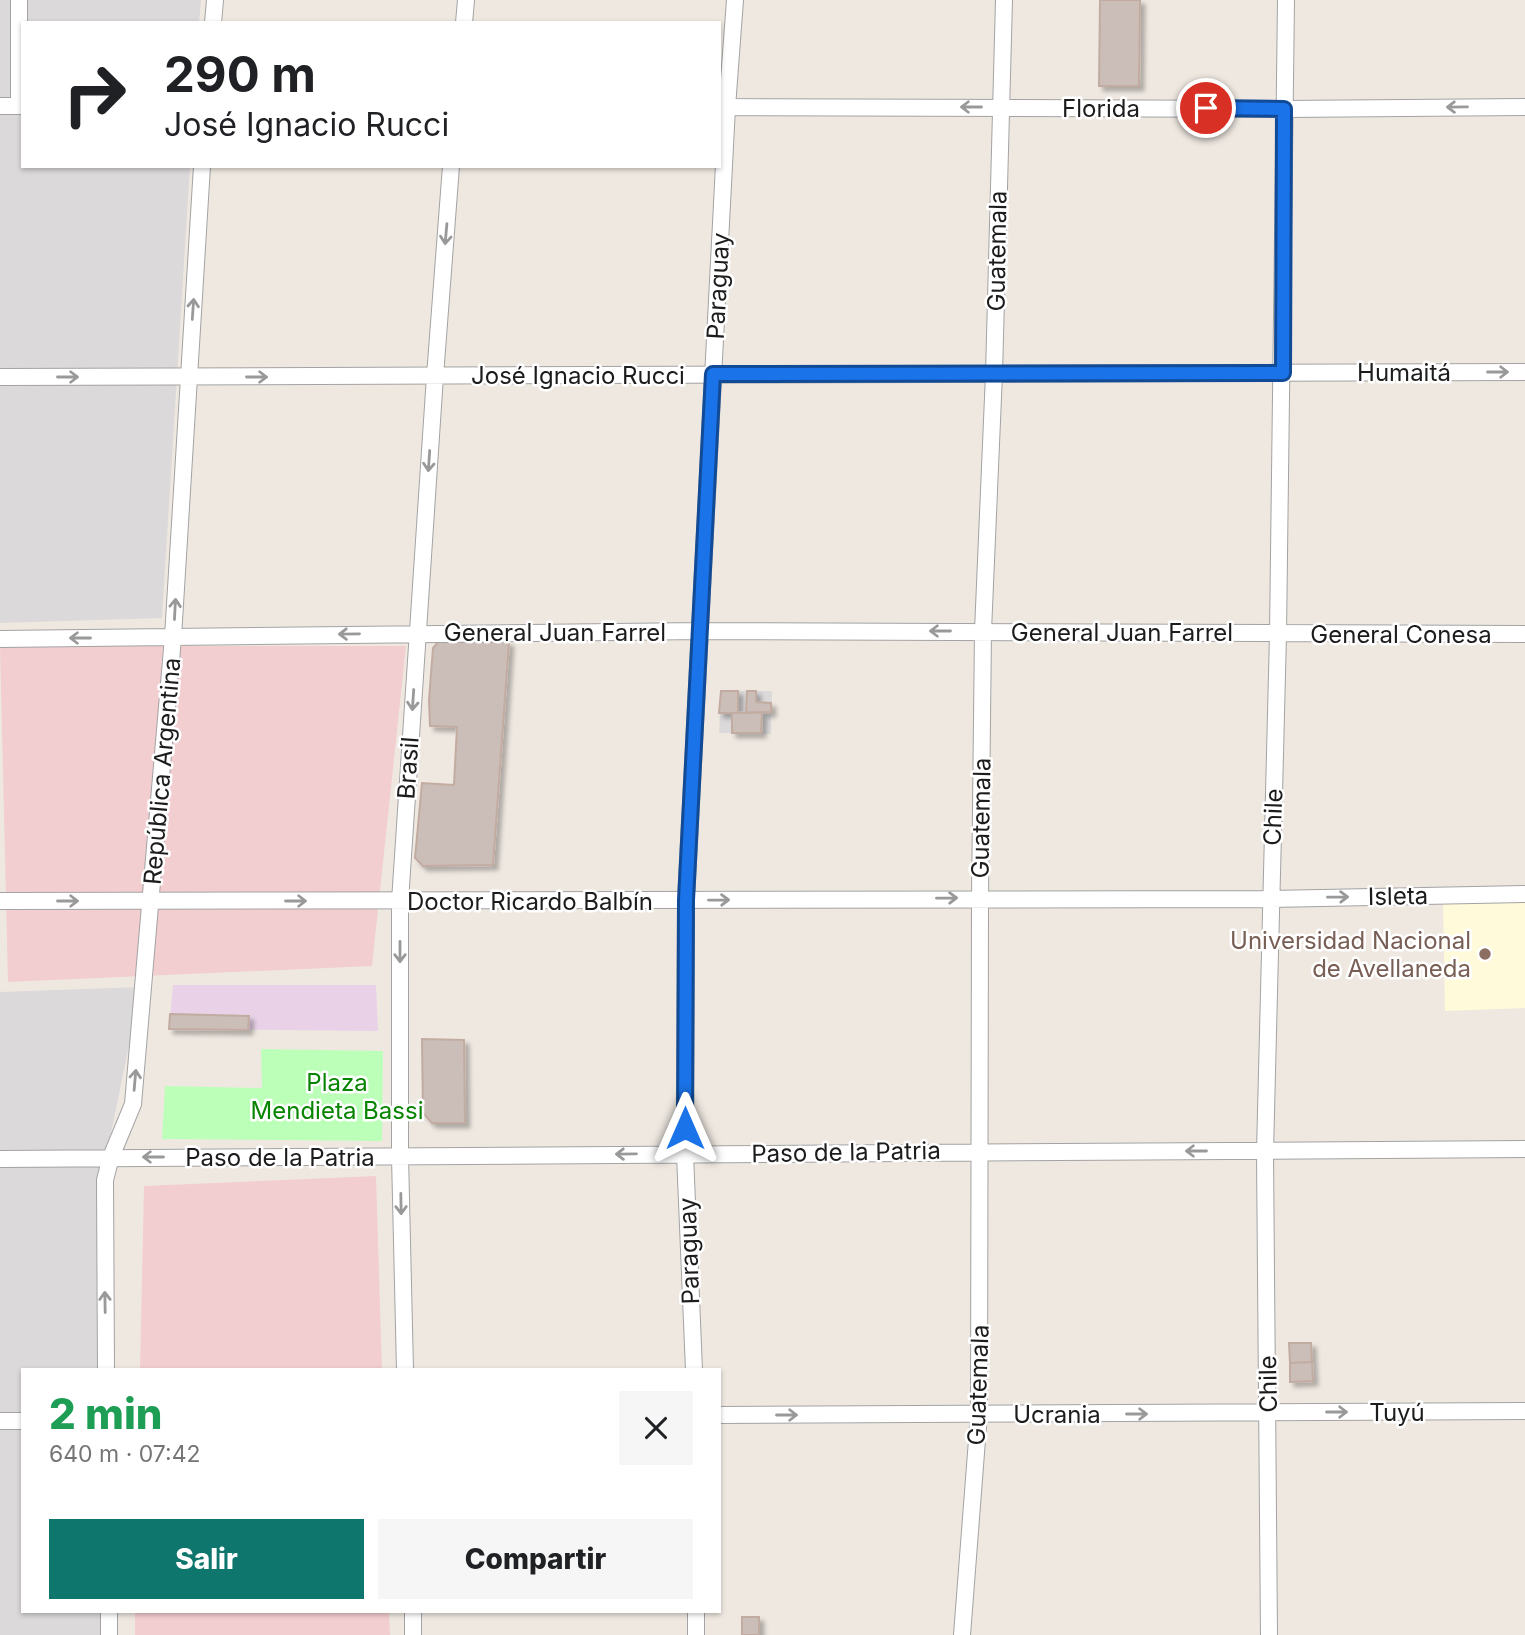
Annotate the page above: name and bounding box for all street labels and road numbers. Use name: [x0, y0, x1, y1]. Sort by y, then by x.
street label: Florida: [1062, 94, 1140, 123]
street label: Guatemala: [981, 190, 1013, 312]
street label: Paraguay: [701, 232, 735, 340]
street label: Humaitá: [1357, 358, 1451, 387]
street label: José Ignacio Rucci: [471, 361, 685, 390]
street label: General Juan Farrel: [444, 618, 666, 647]
street label: General Juan Farrel: [1011, 618, 1233, 647]
street label: General Conesa: [1310, 620, 1492, 649]
street label: República Argentina: [138, 656, 186, 886]
street label: Brasil: [391, 736, 425, 800]
street label: Guatemala: [965, 757, 997, 879]
street label: Chile: [1258, 788, 1288, 846]
street label: Isleta: [1368, 881, 1428, 911]
street label: Doctor Ricardo Balbín: [407, 887, 653, 916]
street label: Paso de la Patria: [751, 1136, 941, 1168]
street label: Paso de la Patria: [185, 1143, 375, 1172]
street label: Paraguay: [673, 1197, 705, 1305]
street label: Guatemala: [961, 1324, 995, 1446]
street label: Chile: [1253, 1355, 1283, 1413]
street label: Tuyú: [1369, 1398, 1425, 1427]
street label: Ucrania: [1013, 1400, 1101, 1429]

